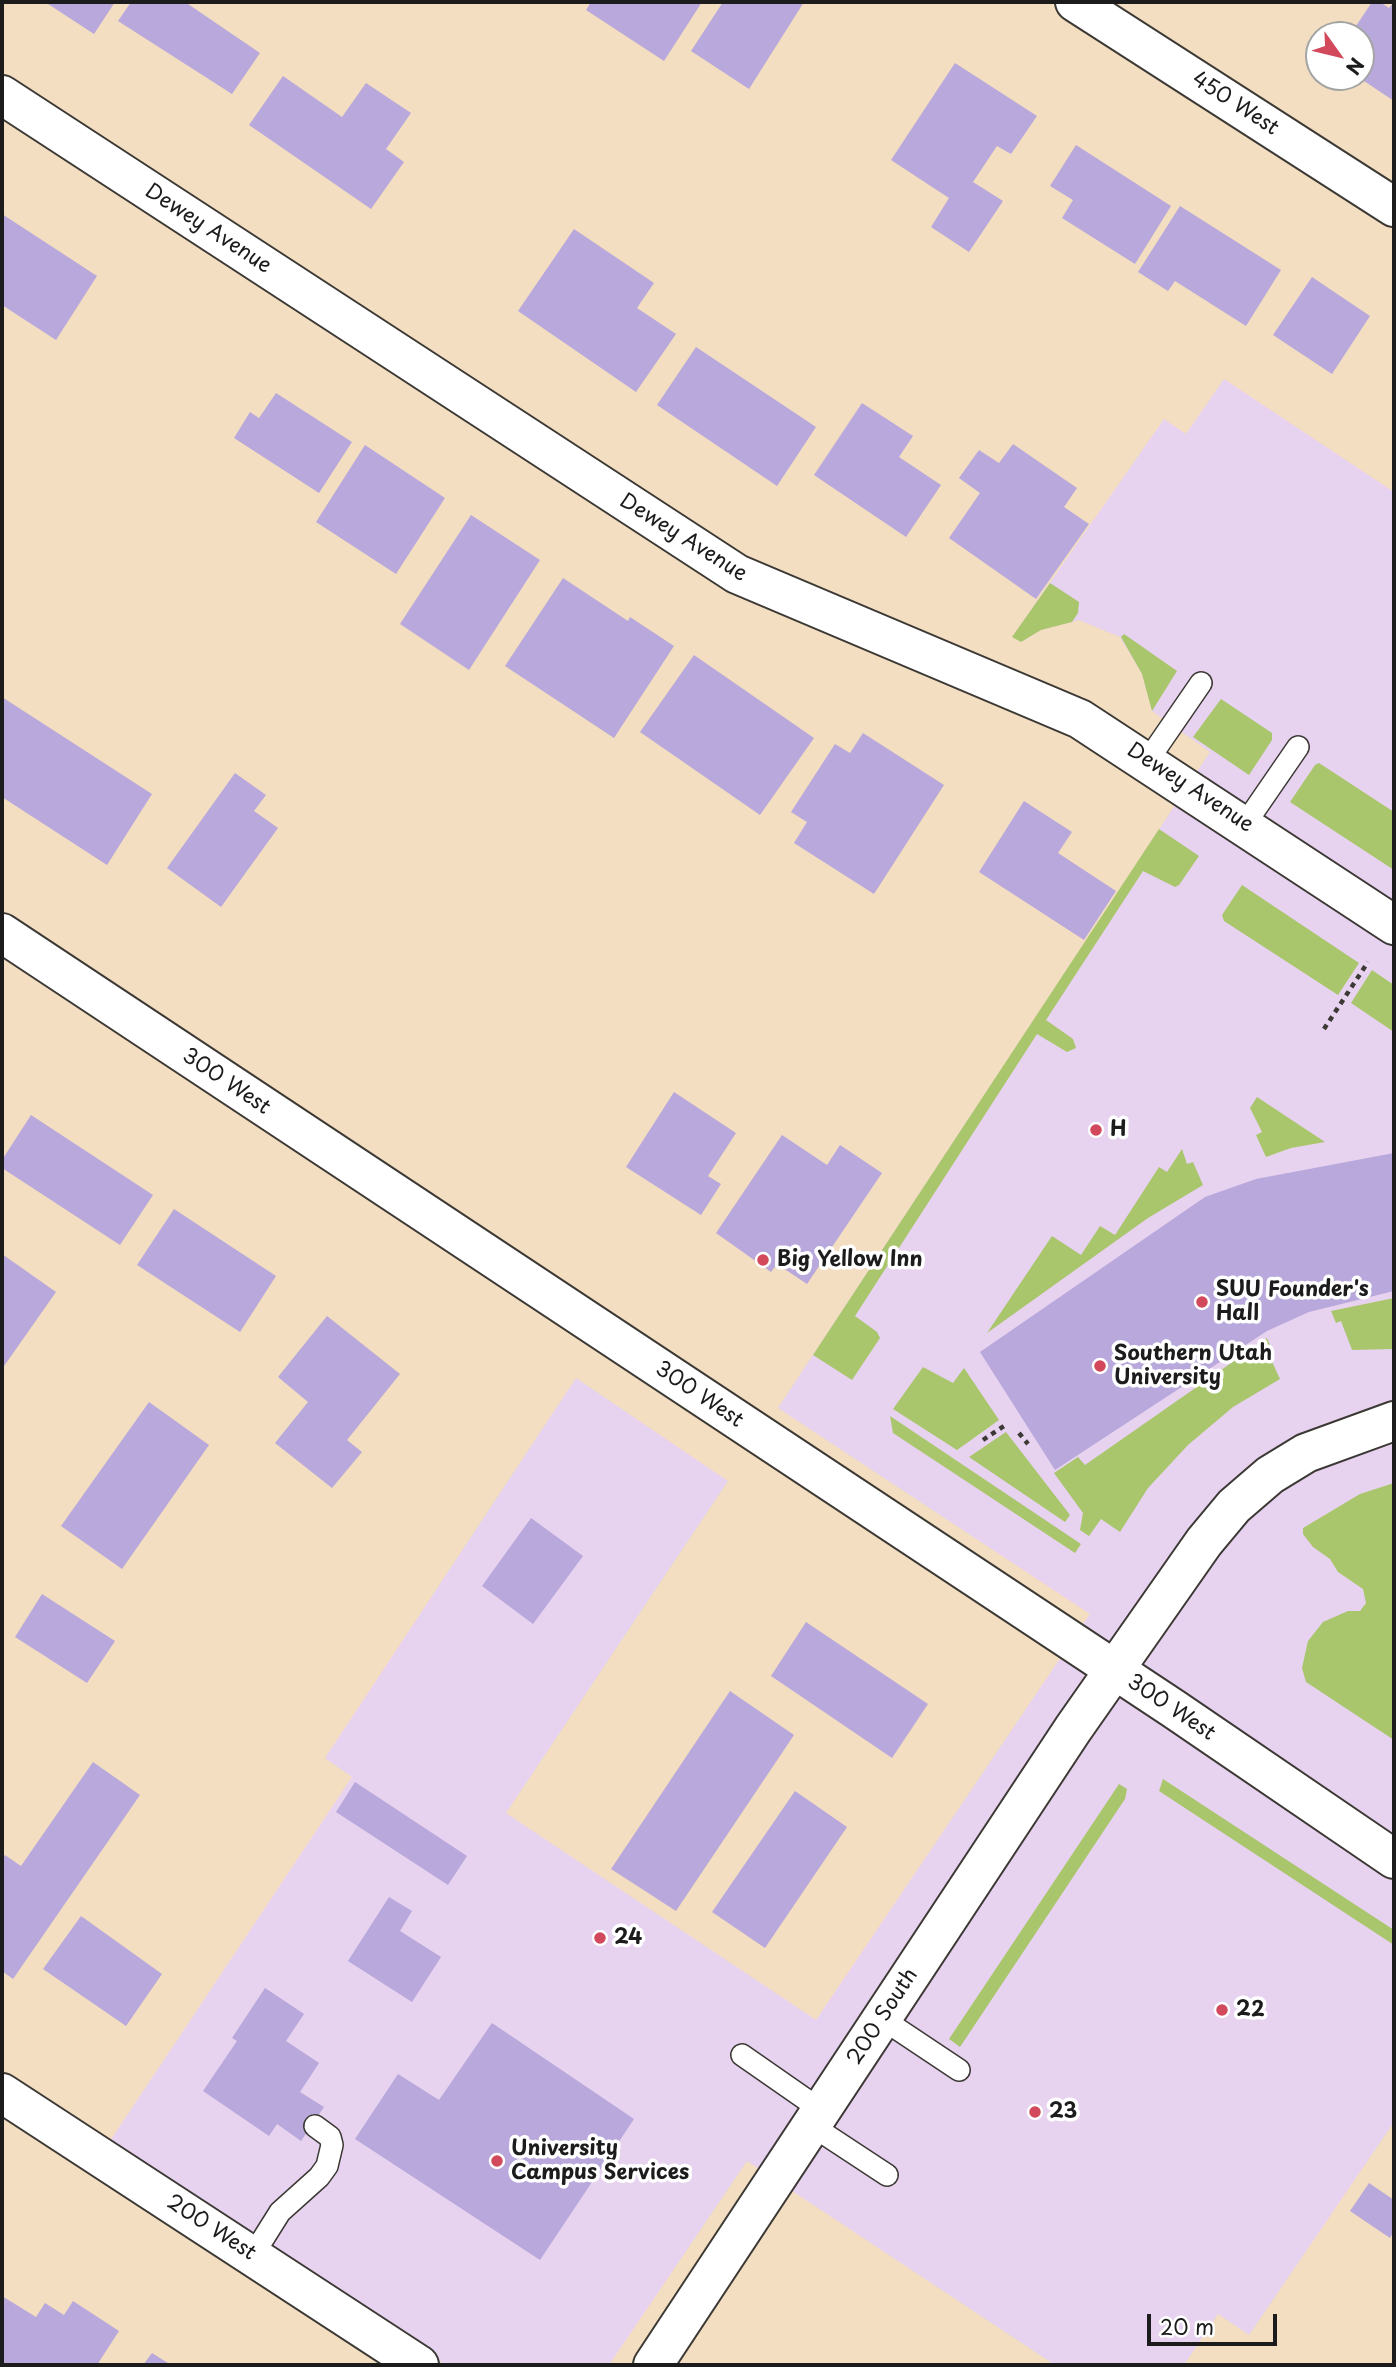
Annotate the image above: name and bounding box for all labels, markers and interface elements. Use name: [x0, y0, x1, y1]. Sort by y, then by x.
north arrow: [1305, 21, 1375, 91]
text: N: [1340, 53, 1372, 81]
street label: 450 West: [1187, 67, 1283, 141]
street label: Dewey Avenue: [140, 179, 276, 279]
street label: Dewey Avenue: [615, 489, 751, 587]
street label: Dewey Avenue: [1122, 738, 1258, 838]
street label: 300 West: [177, 1043, 275, 1121]
place label: H: [1110, 1117, 1126, 1143]
marker: H: [1088, 1122, 1104, 1138]
place label: Big Yellow Inn: [777, 1247, 923, 1273]
marker: Big Yellow Inn: [755, 1252, 771, 1268]
place label: SUU Founder's Hall: [1216, 1277, 1369, 1327]
marker: SUU Founder's Hall: [1194, 1294, 1210, 1310]
place label: Southern Utah University: [1114, 1341, 1272, 1391]
street label: 300 West: [650, 1356, 748, 1434]
marker: Southern Utah University: [1092, 1358, 1108, 1374]
street label: 300 West: [1122, 1669, 1220, 1747]
place label: 24: [614, 1925, 642, 1951]
marker: 24: [592, 1930, 608, 1946]
street label: 200 South: [842, 1964, 924, 2070]
place label: 22: [1236, 1997, 1265, 2023]
marker: 22: [1214, 2002, 1230, 2018]
place label: 23: [1049, 2099, 1077, 2125]
marker: 23: [1027, 2104, 1043, 2120]
place label: University Campus Services: [511, 2136, 689, 2186]
marker: University Campus Services: [489, 2153, 505, 2169]
street label: 200 West: [162, 2190, 260, 2266]
scale bar: [1151, 2300, 1280, 2344]
text: 20 m: [1160, 2310, 1214, 2342]

